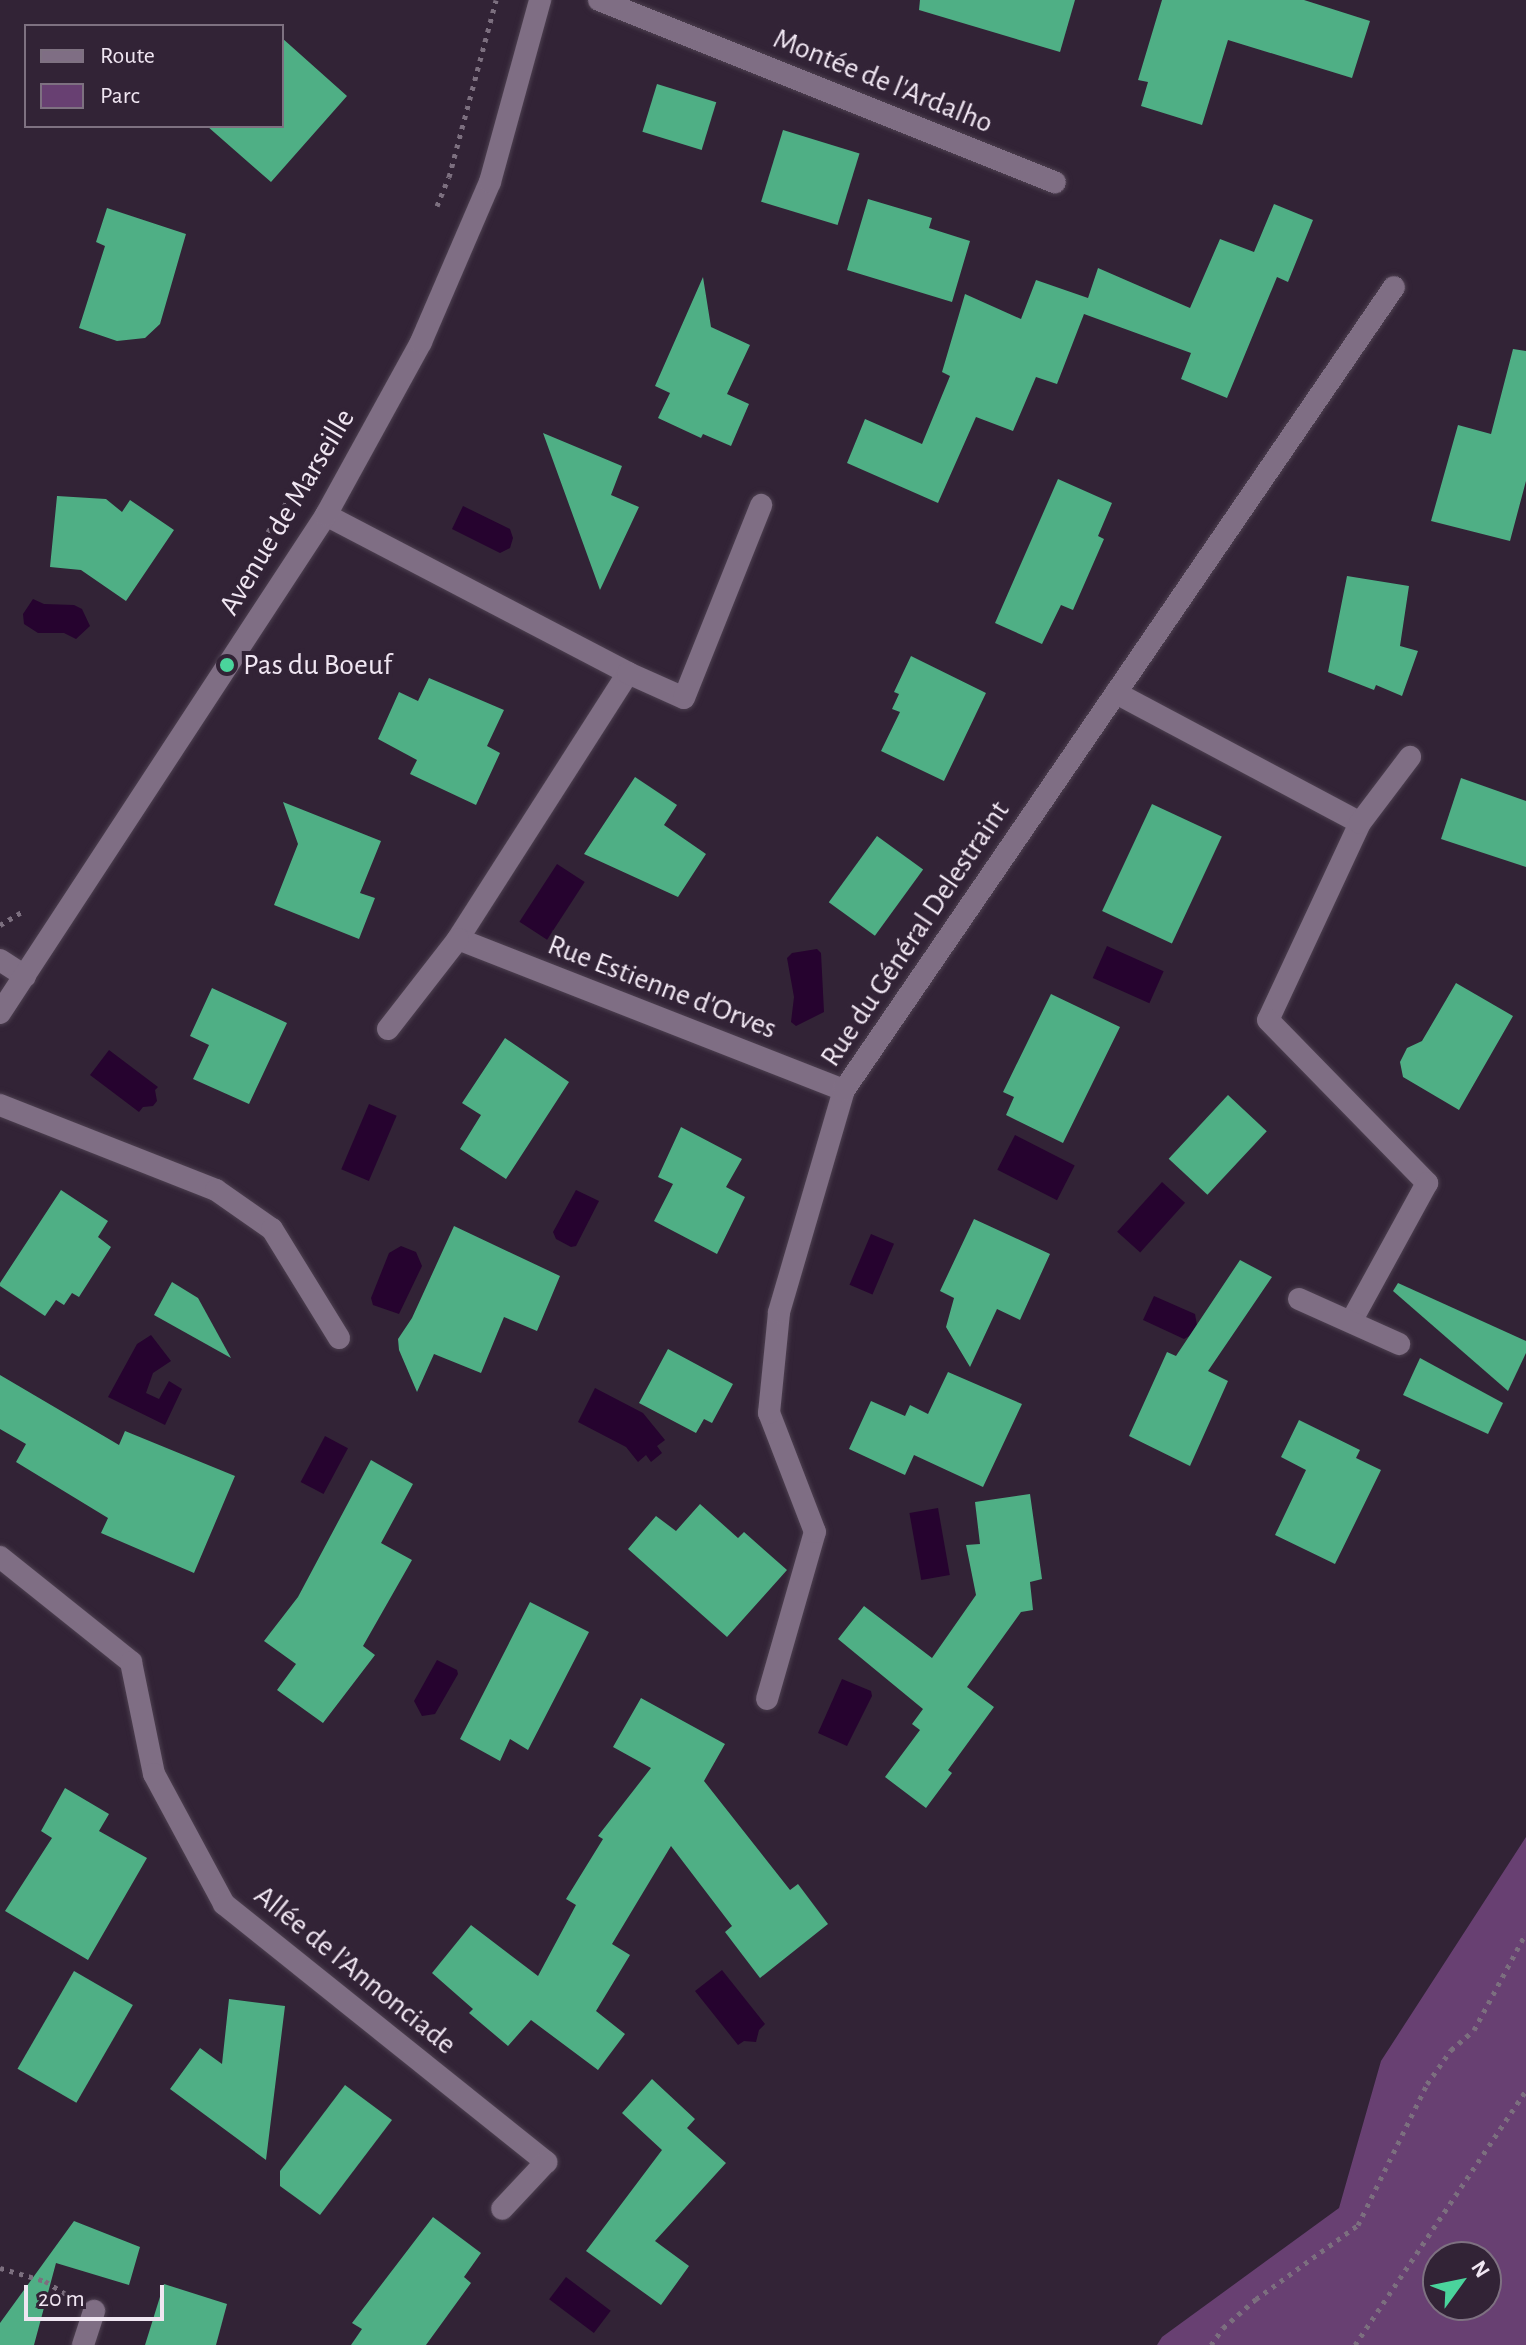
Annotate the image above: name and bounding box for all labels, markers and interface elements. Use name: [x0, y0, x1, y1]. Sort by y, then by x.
street label: Montée de l'Ardalho: [768, 21, 998, 141]
legend: [24, 24, 284, 128]
text: Route: [100, 44, 155, 68]
text: Parc: [100, 84, 140, 108]
street label: Avenue de Marseille: [211, 402, 363, 622]
place label: Pas du Boeuf: [243, 647, 392, 683]
marker: Pas du Boeuf: [218, 656, 236, 674]
street label: Rue du Général Delestraint: [813, 794, 1017, 1074]
street label: Rue Estienne d'Orves: [543, 927, 781, 1047]
street label: Allée de l’Annonciade: [247, 1878, 463, 2062]
north arrow: [1422, 2241, 1502, 2321]
text: N: [1467, 2257, 1494, 2281]
scale bar: [28, 2269, 168, 2319]
text: 20 m: [38, 2287, 85, 2311]

